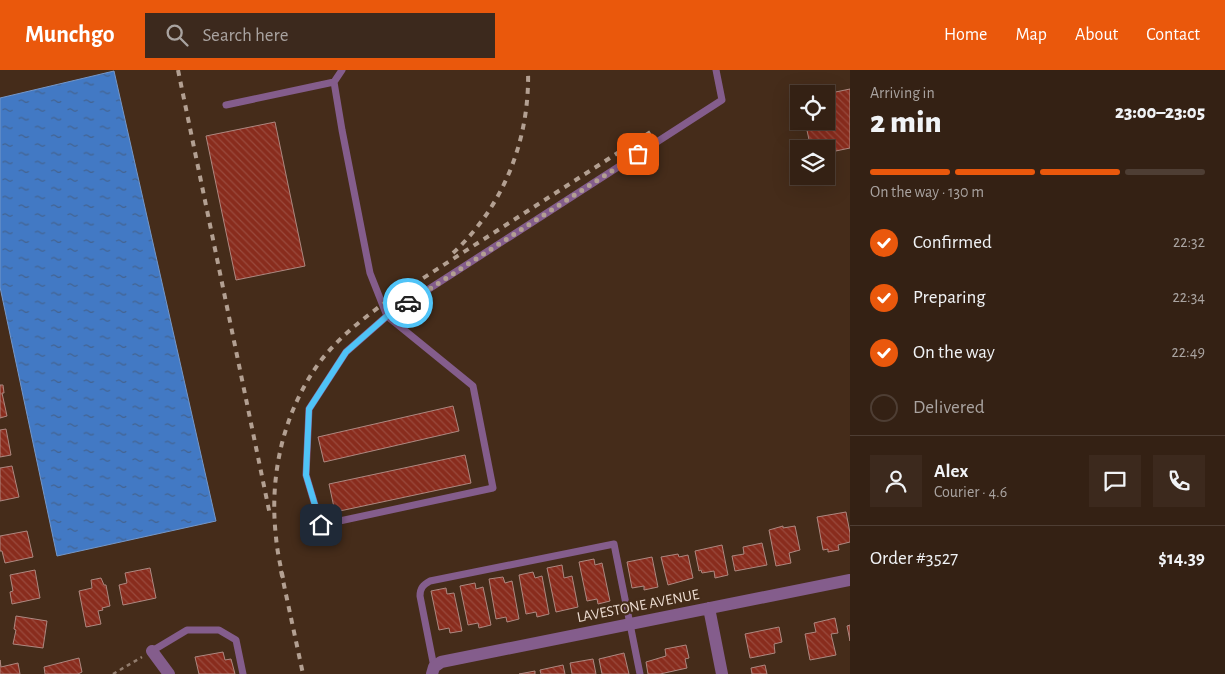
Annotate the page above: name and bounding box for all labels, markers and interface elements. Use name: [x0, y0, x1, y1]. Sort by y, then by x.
search box: [145, 13, 495, 58]
icon: search: [163, 21, 191, 49]
text: Munchgo: [25, 23, 115, 47]
text: Search here: [203, 26, 288, 45]
text: Home: [944, 26, 987, 44]
text: Map: [1015, 26, 1047, 44]
text: About: [1075, 26, 1118, 44]
text: Contact: [1146, 26, 1200, 44]
map controls: [790, 85, 835, 185]
button: locate: [790, 85, 835, 130]
text: Arriving in: [870, 85, 935, 101]
text: 23:00–23:05: [1115, 103, 1205, 122]
text: 2 min: [870, 106, 942, 138]
pin: [617, 133, 659, 175]
icon: bag: [624, 140, 652, 168]
button: layers: [790, 140, 835, 185]
text: On the way · 130 m: [870, 184, 984, 200]
icon: check: [870, 229, 898, 257]
text: Confirmed: [913, 233, 992, 252]
text: 22:32: [1173, 234, 1205, 250]
courier: [383, 278, 433, 328]
icon: check: [870, 284, 898, 312]
text: Preparing: [913, 288, 986, 307]
icon: car: [394, 289, 422, 317]
text: 22:34: [1172, 289, 1205, 305]
icon: check: [870, 339, 898, 367]
text: On the way: [913, 343, 995, 362]
text: 22:49: [1172, 344, 1205, 360]
text: Delivered: [913, 398, 985, 417]
button: person: [870, 455, 922, 507]
button: chat: [1089, 455, 1141, 507]
button: phone: [1153, 455, 1205, 507]
text: Alex: [934, 462, 968, 481]
text: Courier · 4.6: [934, 484, 1007, 500]
pin: [300, 504, 342, 546]
icon: home: [307, 511, 335, 539]
text: Order #3527: [870, 549, 958, 568]
text: $14.39: [1158, 549, 1205, 568]
street label: LAVESTONE AVENUE: [576, 587, 700, 625]

